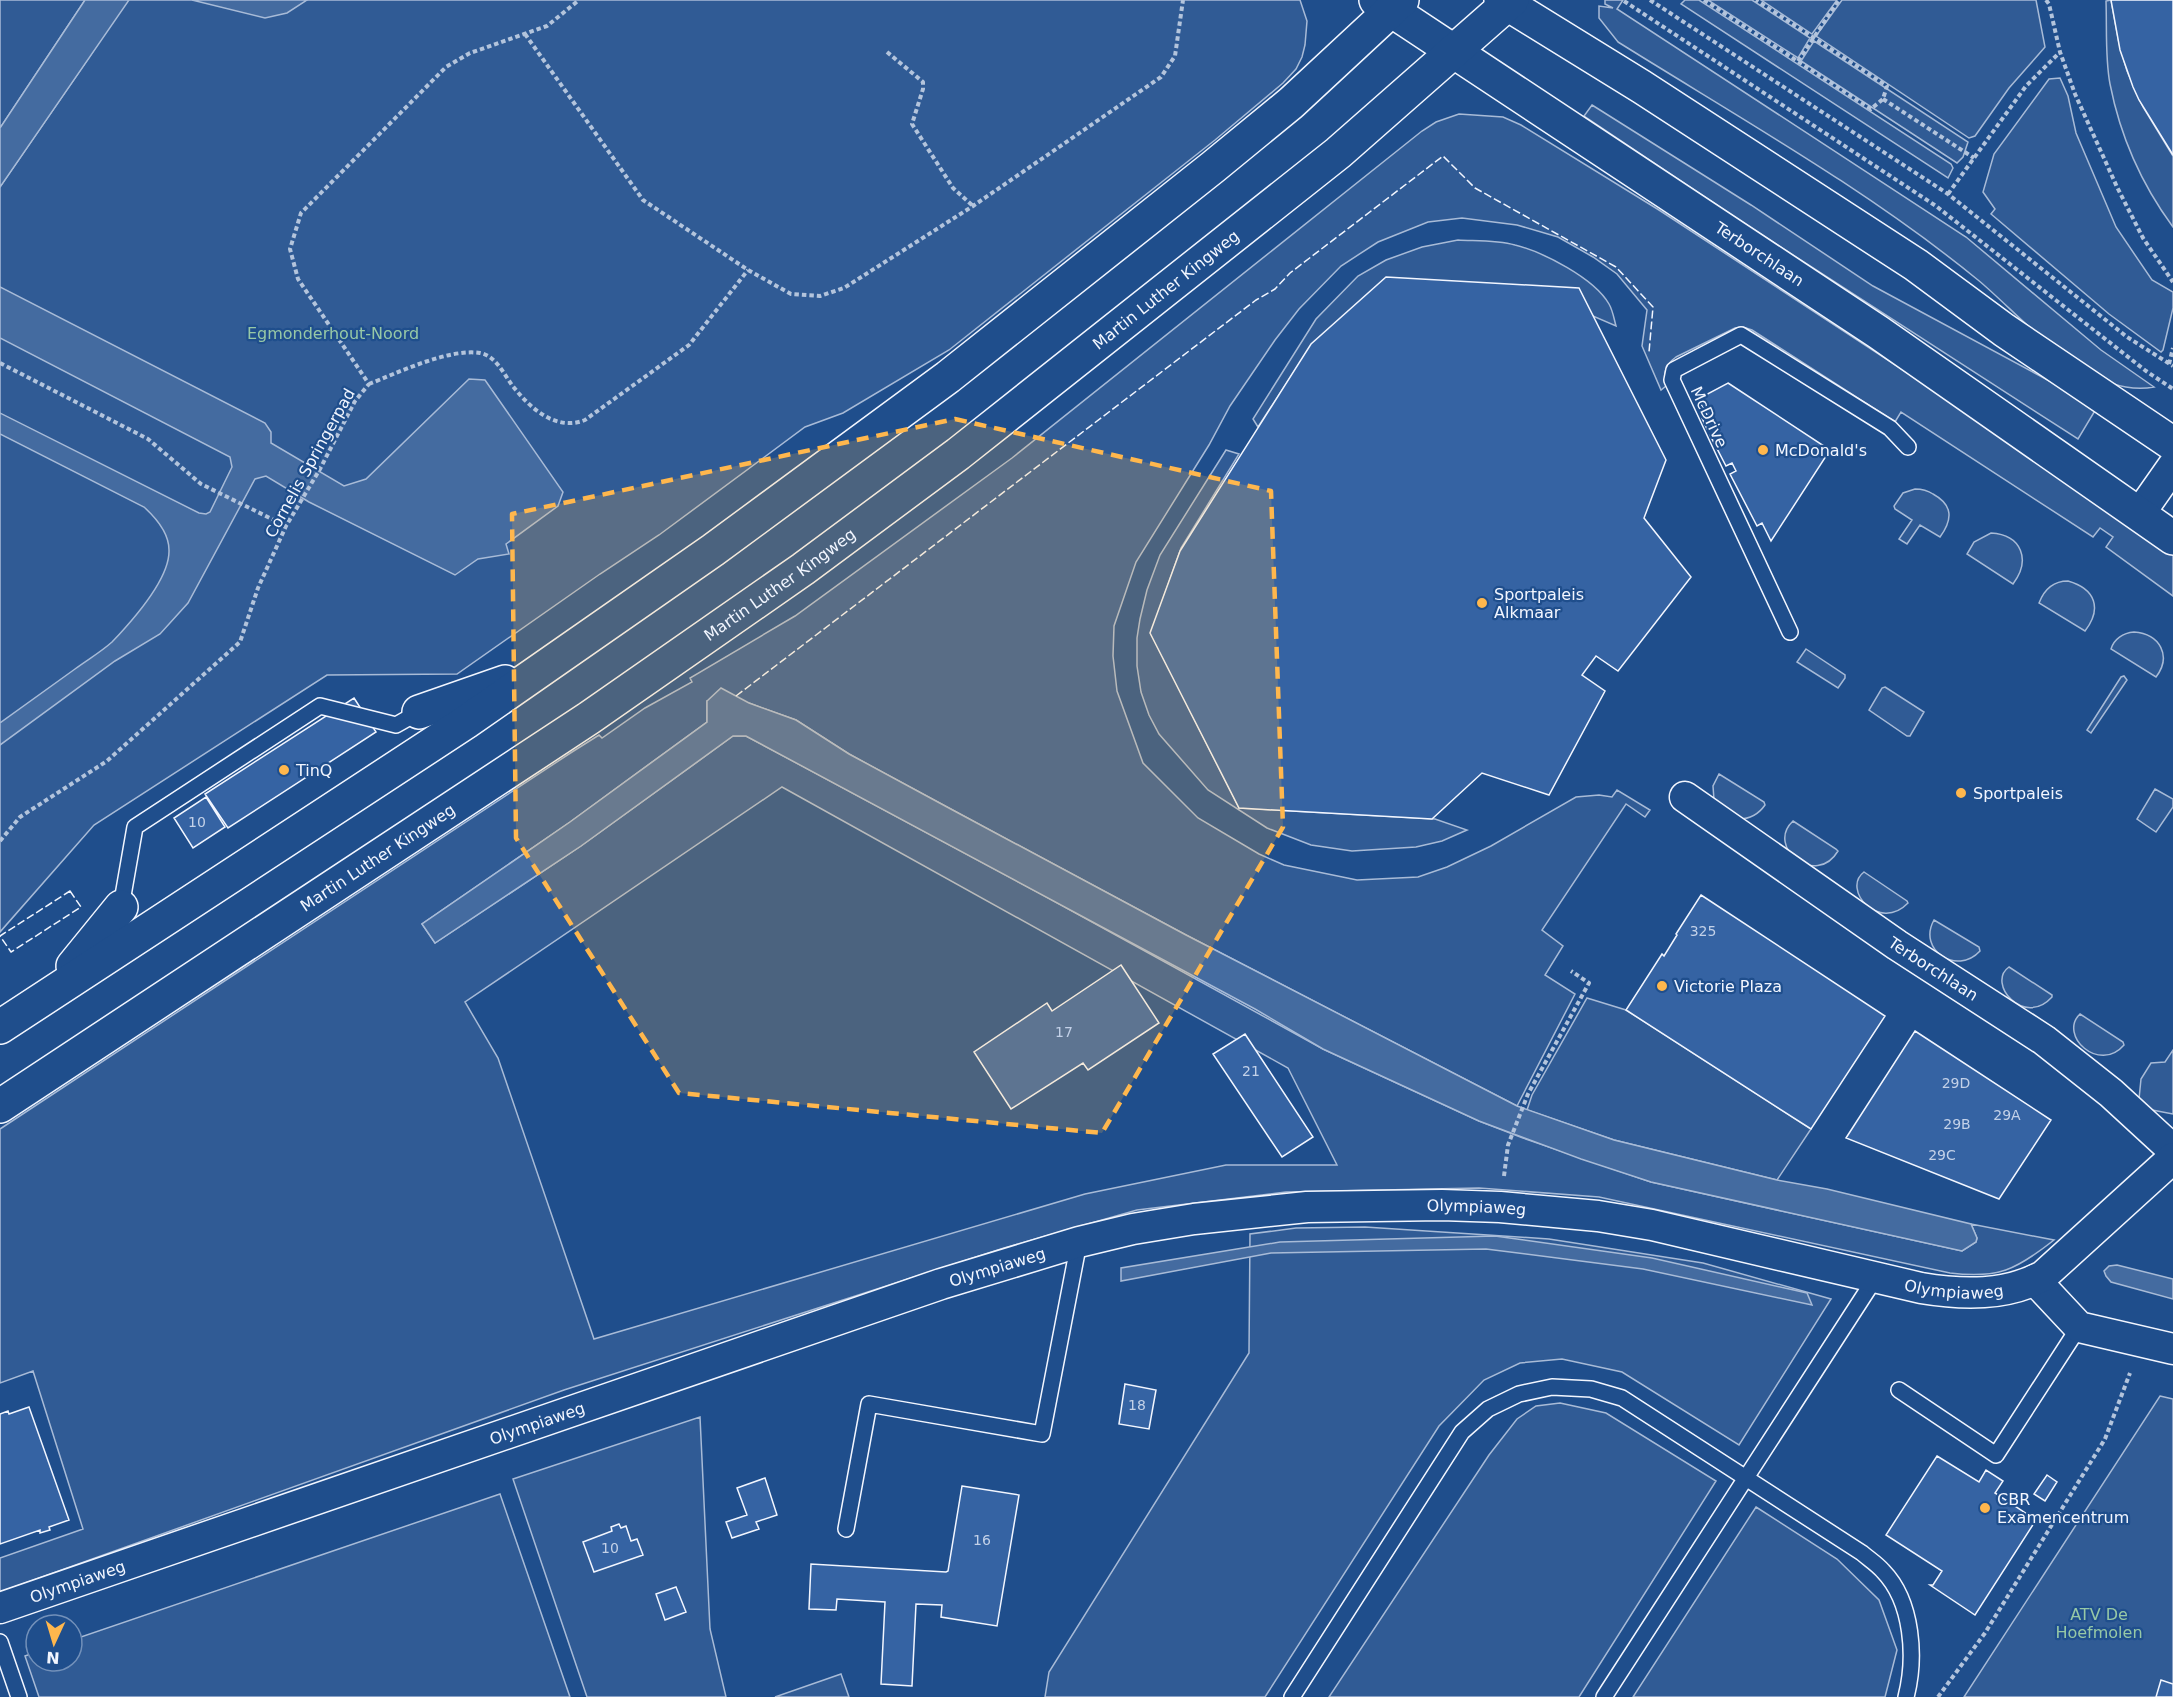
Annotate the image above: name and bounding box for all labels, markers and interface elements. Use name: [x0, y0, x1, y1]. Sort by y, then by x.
street label: Terborchlaan: [1711, 217, 1808, 290]
street label: Martin Luther Kingweg: [1089, 226, 1243, 353]
park label: Egmonderhout-Noord: [247, 324, 419, 343]
street label: McDrive: [1687, 383, 1731, 451]
street label: Cornelis Springerpad: [261, 385, 359, 541]
place label: McDonald's: [1775, 441, 1867, 460]
marker: McDonald's: [1756, 443, 1770, 457]
street label: Martin Luther Kingweg: [700, 524, 859, 645]
place label: Sportpaleis Alkmaar: [1494, 585, 1584, 622]
marker: Sportpaleis Alkmaar: [1475, 596, 1489, 610]
place label: TinQ: [295, 761, 332, 780]
marker: TinQ: [277, 763, 291, 777]
place label: Sportpaleis: [1973, 784, 2063, 803]
marker: Sportpaleis: [1954, 786, 1968, 800]
street label: Martin Luther Kingweg: [297, 800, 458, 915]
house number: 10: [188, 814, 206, 830]
house number: 325: [1690, 923, 1716, 939]
street label: Terborchlaan: [1884, 932, 1982, 1004]
place label: Victorie Plaza: [1674, 977, 1782, 996]
marker: Victorie Plaza: [1655, 979, 1669, 993]
house number: 17: [1055, 1024, 1073, 1040]
house number: 21: [1242, 1063, 1260, 1079]
house number: 29D: [1942, 1075, 1970, 1091]
house number: 29A: [1993, 1107, 2021, 1123]
house number: 29B: [1943, 1116, 1971, 1132]
house number: 29C: [1928, 1147, 1956, 1163]
street label: Olympiaweg: [1427, 1195, 1527, 1219]
street label: Olympiaweg: [947, 1243, 1048, 1290]
street label: Olympiaweg: [1903, 1275, 2005, 1302]
house number: 18: [1128, 1397, 1146, 1413]
street label: Olympiaweg: [487, 1398, 587, 1448]
place label: CBR Examencentrum: [1997, 1490, 2129, 1527]
marker: CBR Examencentrum: [1978, 1501, 1992, 1515]
house number: 16: [973, 1532, 991, 1548]
house number: 10: [601, 1540, 619, 1556]
street label: Olympiaweg: [27, 1556, 128, 1607]
park label: ATV De Hoefmolen: [2055, 1605, 2143, 1642]
north arrow: [24, 1613, 84, 1673]
text: N: [46, 1648, 60, 1667]

